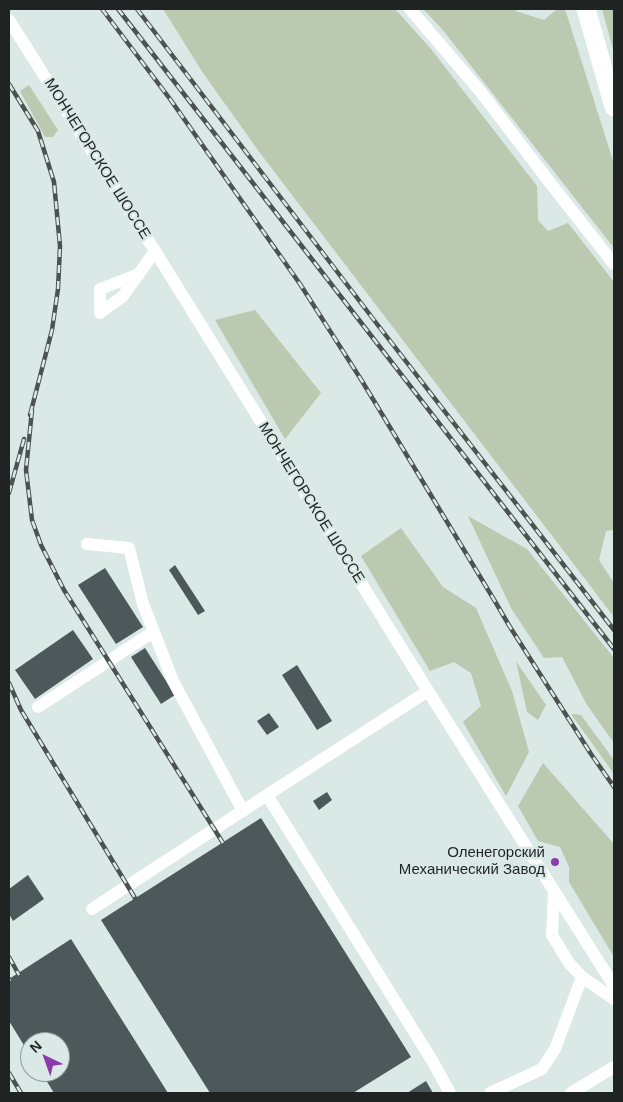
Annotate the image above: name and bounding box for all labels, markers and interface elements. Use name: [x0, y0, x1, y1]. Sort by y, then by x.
street label: МОНЧЕГОРСКОЕ ШОССЕ: [40, 75, 154, 243]
street label: МОНЧЕГОРСКОЕ ШОССЕ: [254, 419, 368, 587]
place label: Оленегорский Механический Завод: [399, 844, 545, 879]
marker: Оленегорский Механический Завод: [549, 856, 561, 868]
north arrow: [20, 1032, 70, 1082]
text: N: [27, 1037, 45, 1056]

